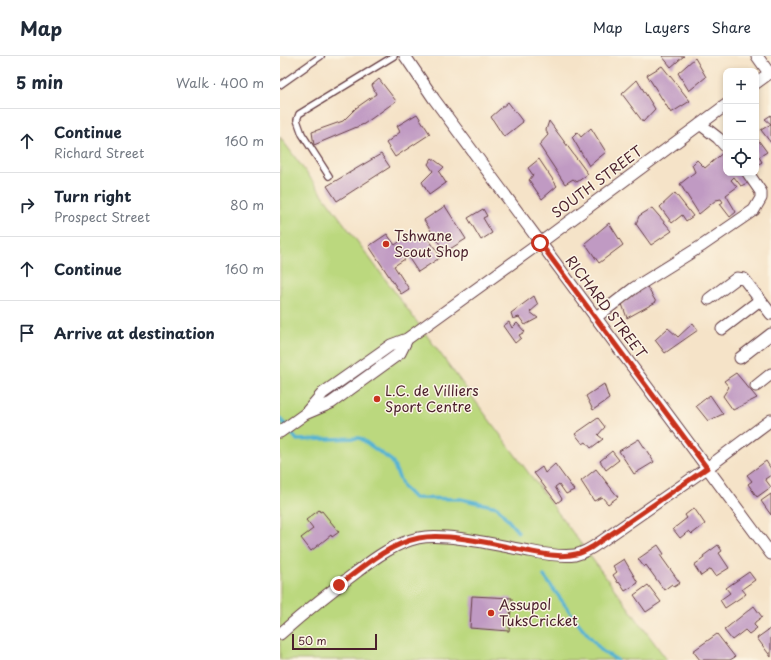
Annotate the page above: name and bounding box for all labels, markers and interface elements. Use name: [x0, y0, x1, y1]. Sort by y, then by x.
text: Map: [20, 14, 62, 42]
text: Map: [593, 17, 623, 38]
text: Layers: [645, 17, 690, 38]
text: Share: [712, 17, 751, 38]
map controls: [723, 68, 759, 176]
button: +: [723, 68, 759, 104]
text: 5 min: [16, 69, 63, 95]
text: Walk · 400 m: [176, 73, 264, 92]
button: −: [723, 104, 759, 140]
text: Continue: [54, 120, 122, 143]
icon: ahead: [16, 130, 38, 152]
text: 160 m: [225, 131, 264, 150]
street label: SOUTH STREET: [547, 140, 647, 223]
button: locate: [723, 140, 759, 176]
text: Richard Street: [54, 143, 144, 162]
text: Turn right: [54, 184, 131, 207]
icon: right: [16, 194, 38, 216]
text: 80 m: [230, 195, 264, 214]
text: Prospect Street: [54, 207, 150, 226]
place label: Tshwane Scout Shop: [394, 225, 469, 262]
route start: [531, 234, 549, 252]
marker: Tshwane Scout Shop: [381, 239, 391, 249]
street label: RICHARD STREET: [561, 251, 652, 363]
text: Continue: [54, 257, 122, 280]
icon: ahead: [16, 258, 38, 280]
text: 160 m: [225, 259, 264, 278]
text: Arrive at destination: [54, 321, 215, 344]
icon: arrive: [16, 322, 38, 344]
place label: L.C. de Villiers Sport Centre: [385, 380, 479, 417]
marker: L.C. de Villiers Sport Centre: [372, 394, 382, 404]
route end: [330, 576, 348, 594]
place label: Assupol TuksCricket: [499, 594, 578, 631]
marker: Assupol TuksCricket: [486, 608, 496, 618]
scale bar: [292, 632, 377, 651]
text: 50 m: [298, 632, 327, 649]

